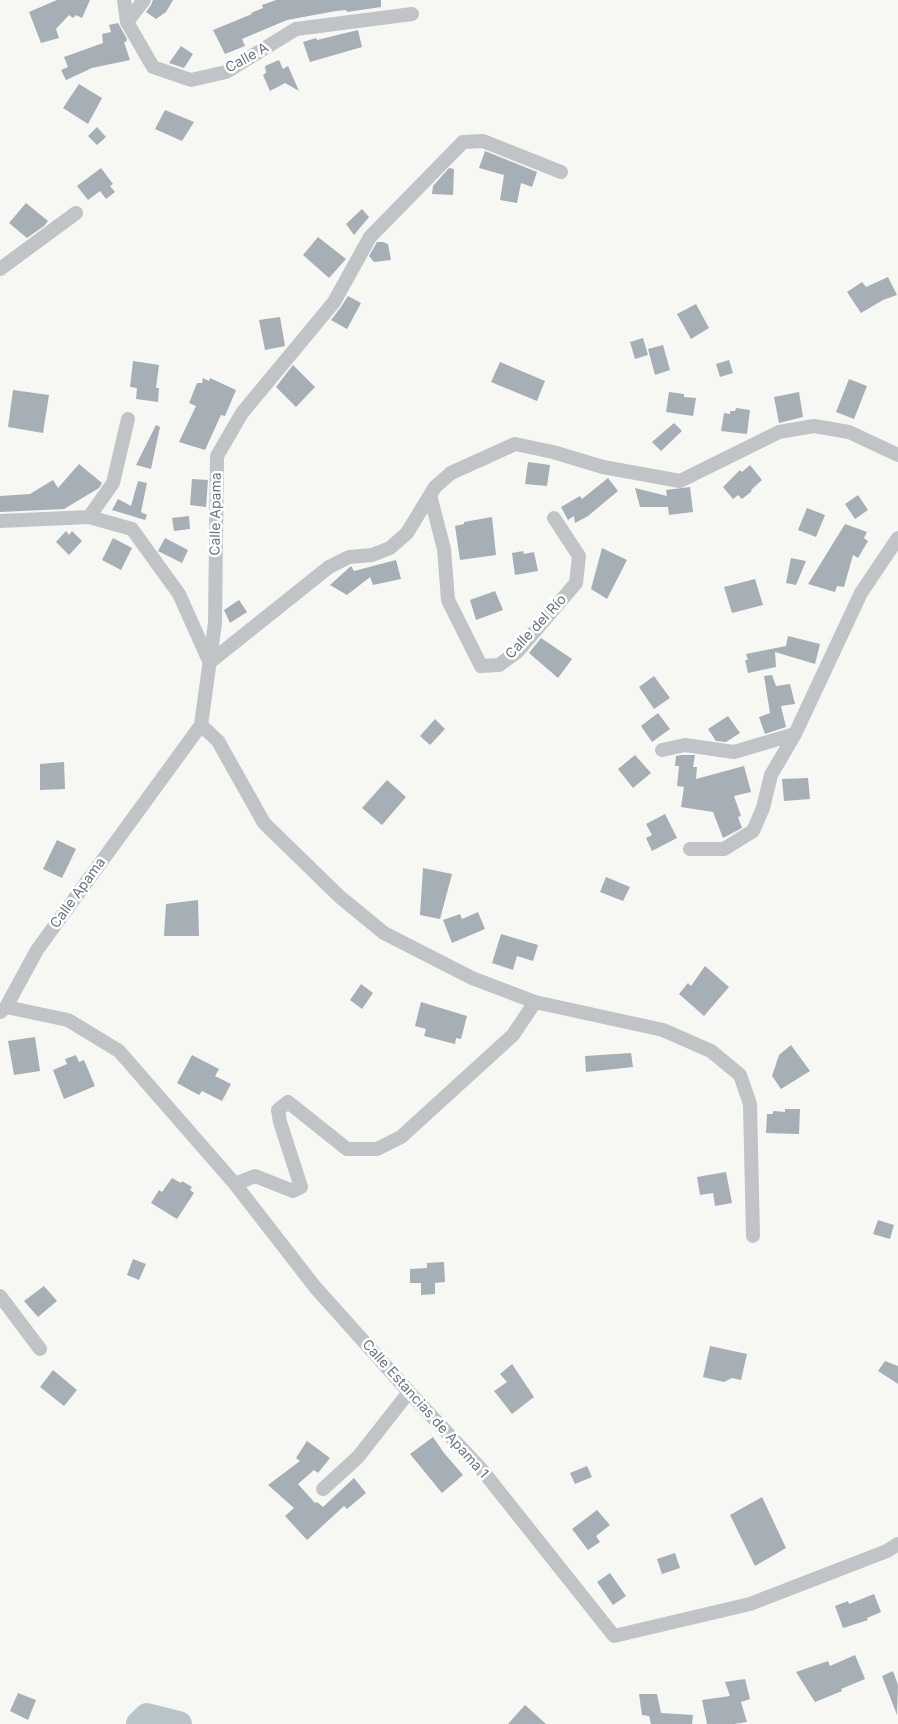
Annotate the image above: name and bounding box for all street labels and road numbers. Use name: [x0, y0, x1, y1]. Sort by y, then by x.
street label: Calle A: [223, 39, 271, 77]
street label: Calle Apama: [207, 472, 225, 556]
street label: Calle del Río: [502, 591, 570, 663]
street label: Calle Apama: [47, 854, 109, 932]
street label: Calle Estancias de Apama 1: [358, 1336, 492, 1482]

